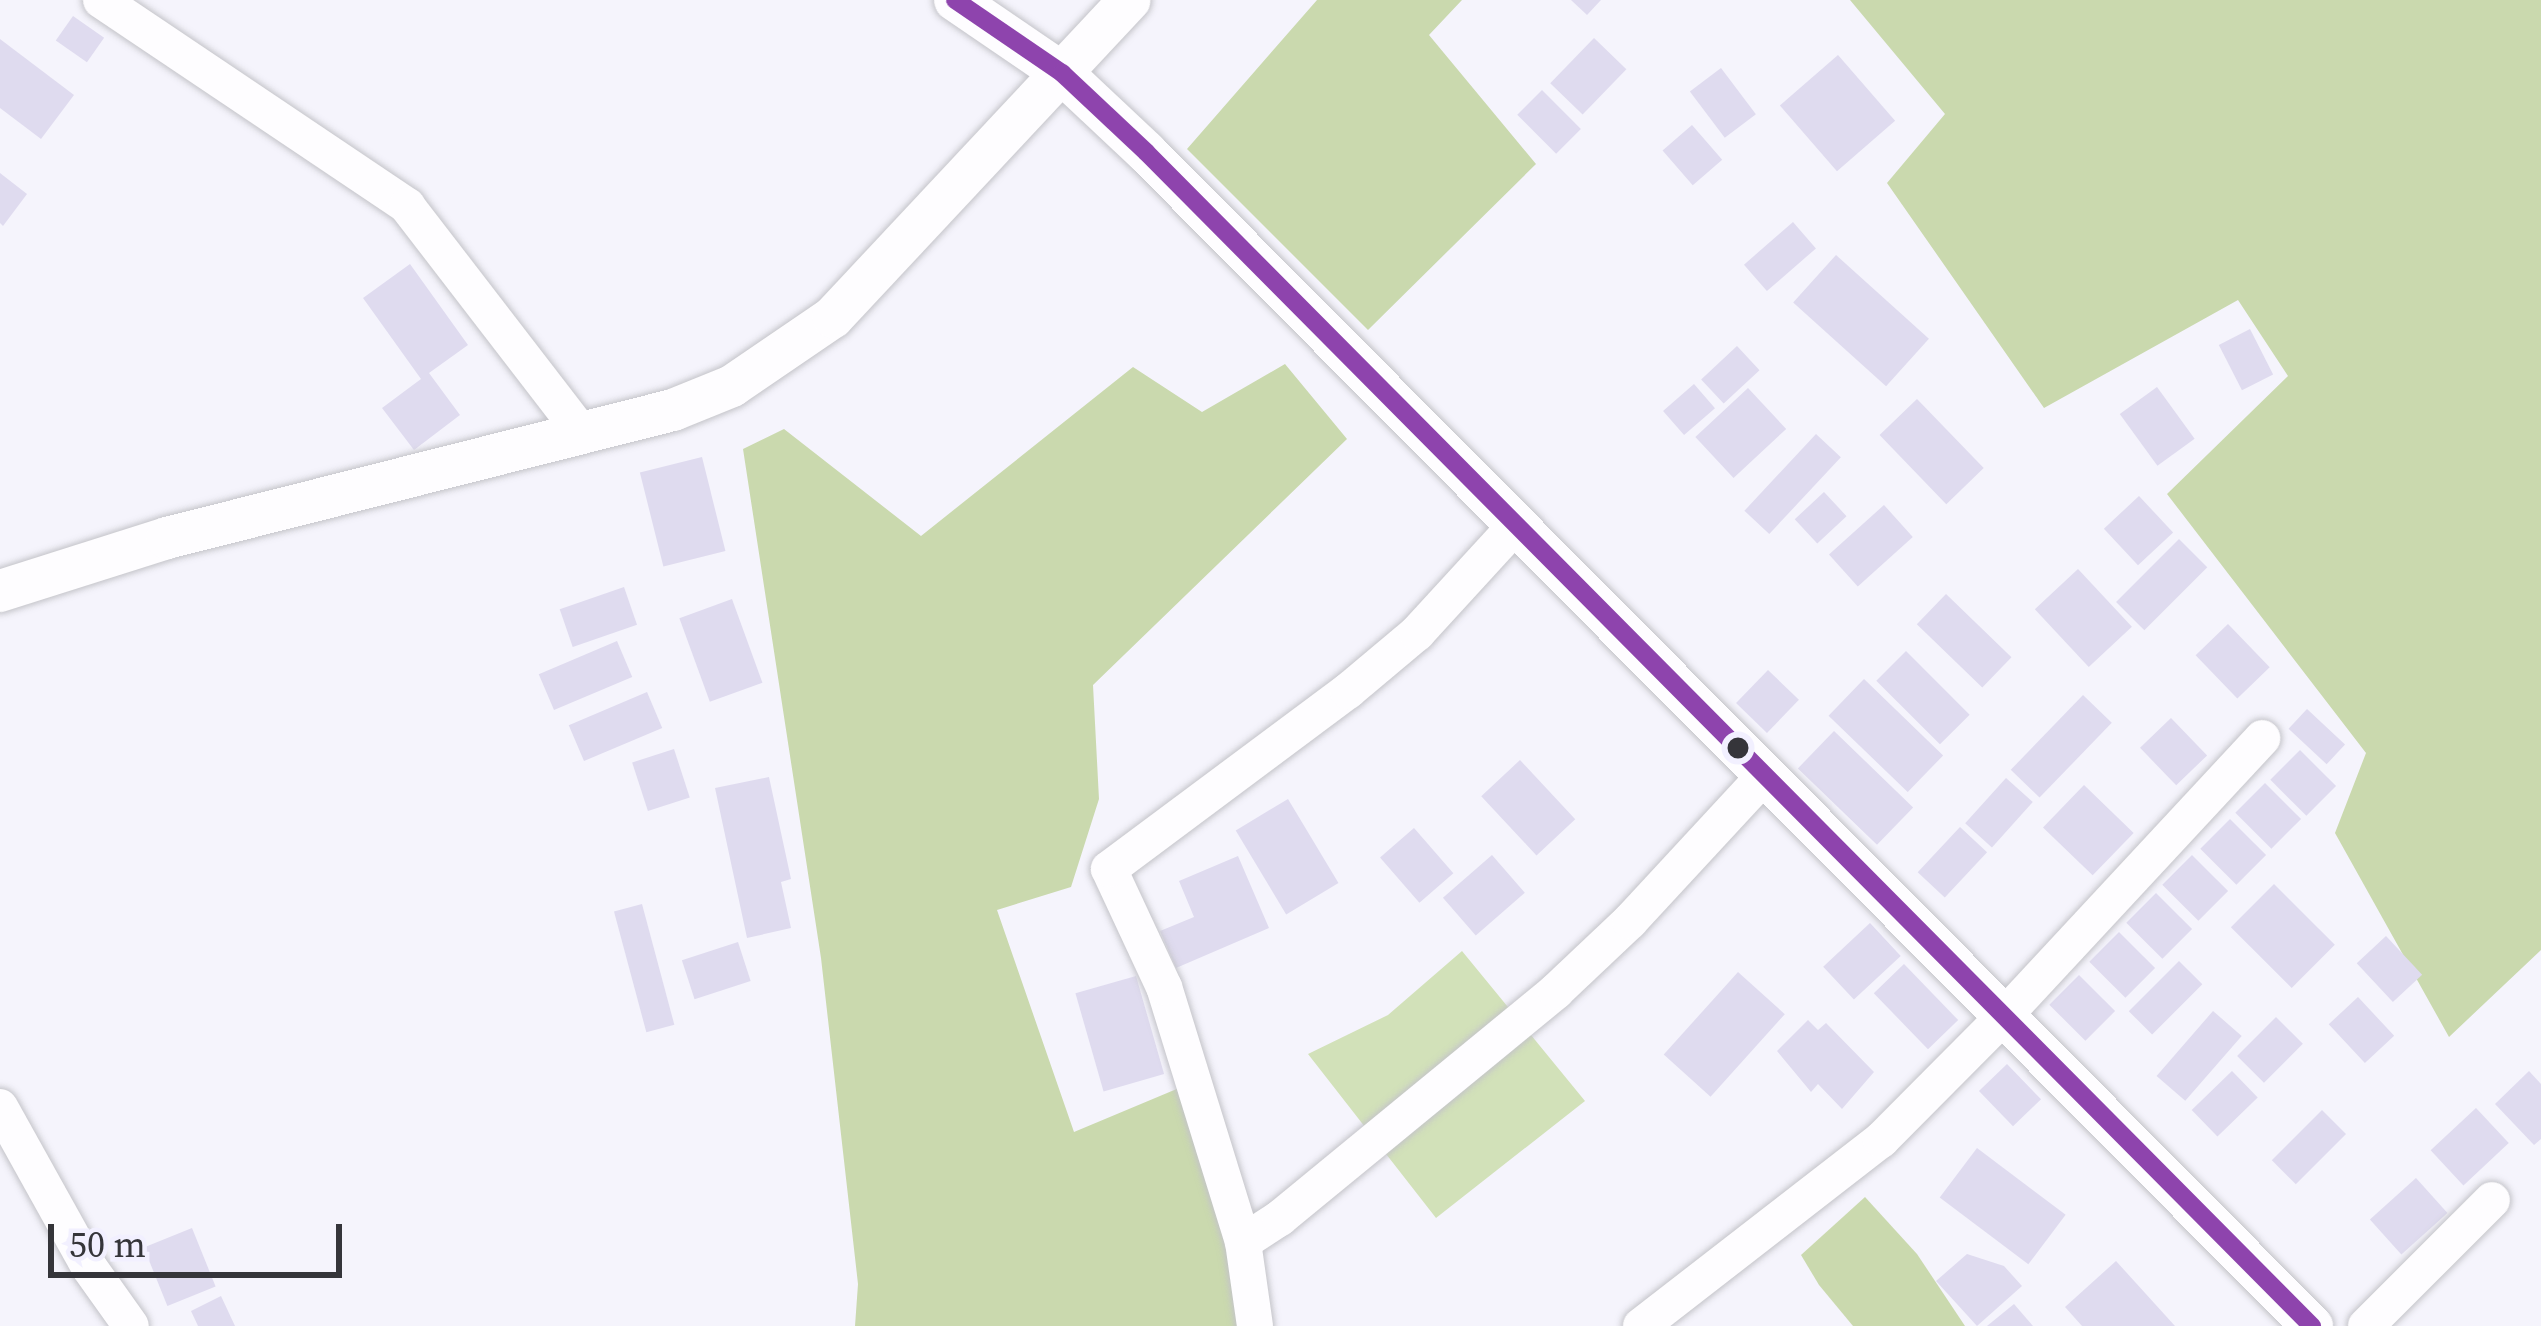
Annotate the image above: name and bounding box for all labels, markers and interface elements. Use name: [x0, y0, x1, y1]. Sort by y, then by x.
unlabelled marker: [1727, 737, 1749, 759]
scale bar: [54, 1200, 348, 1274]
text: 50 m: [69, 1220, 146, 1269]

